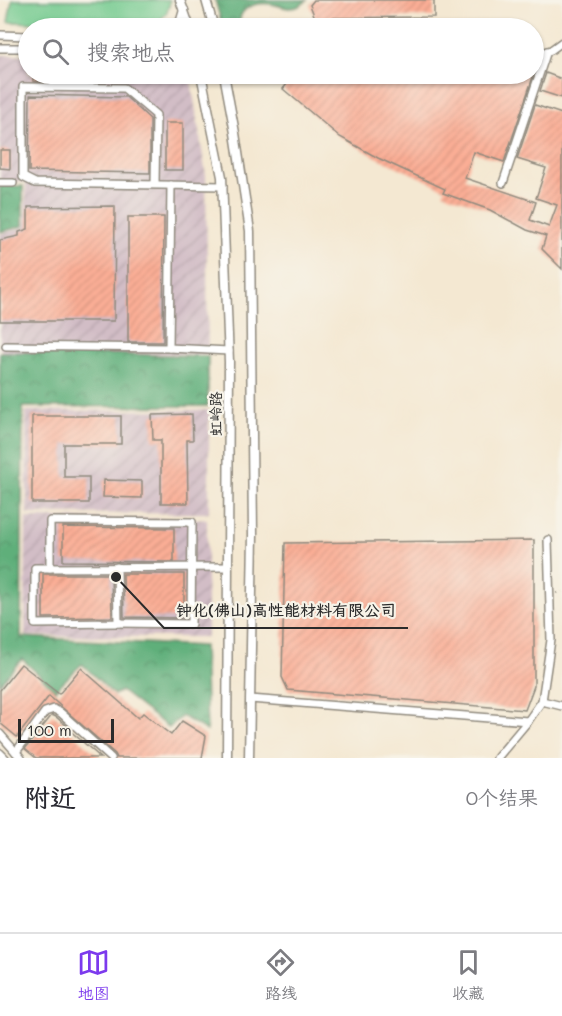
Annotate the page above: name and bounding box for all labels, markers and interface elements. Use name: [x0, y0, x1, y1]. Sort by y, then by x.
search box: [18, 18, 544, 84]
icon: search: [39, 35, 72, 68]
text: 搜索地点: [87, 37, 175, 66]
street label: 虹岭路: [205, 391, 225, 437]
callout: 钟化(佛山)高性能材料有限公司: [164, 594, 408, 628]
text: 钟化(佛山)高性能材料有限公司: [176, 599, 396, 620]
scale bar: [18, 716, 114, 744]
text: 100 m: [27, 719, 72, 740]
text: 附近: [24, 780, 76, 814]
text: 0个结果: [466, 784, 538, 810]
tab: 地图: [77, 946, 110, 1004]
tab: 路线: [264, 946, 297, 1004]
tab: 收藏: [452, 946, 485, 1004]

